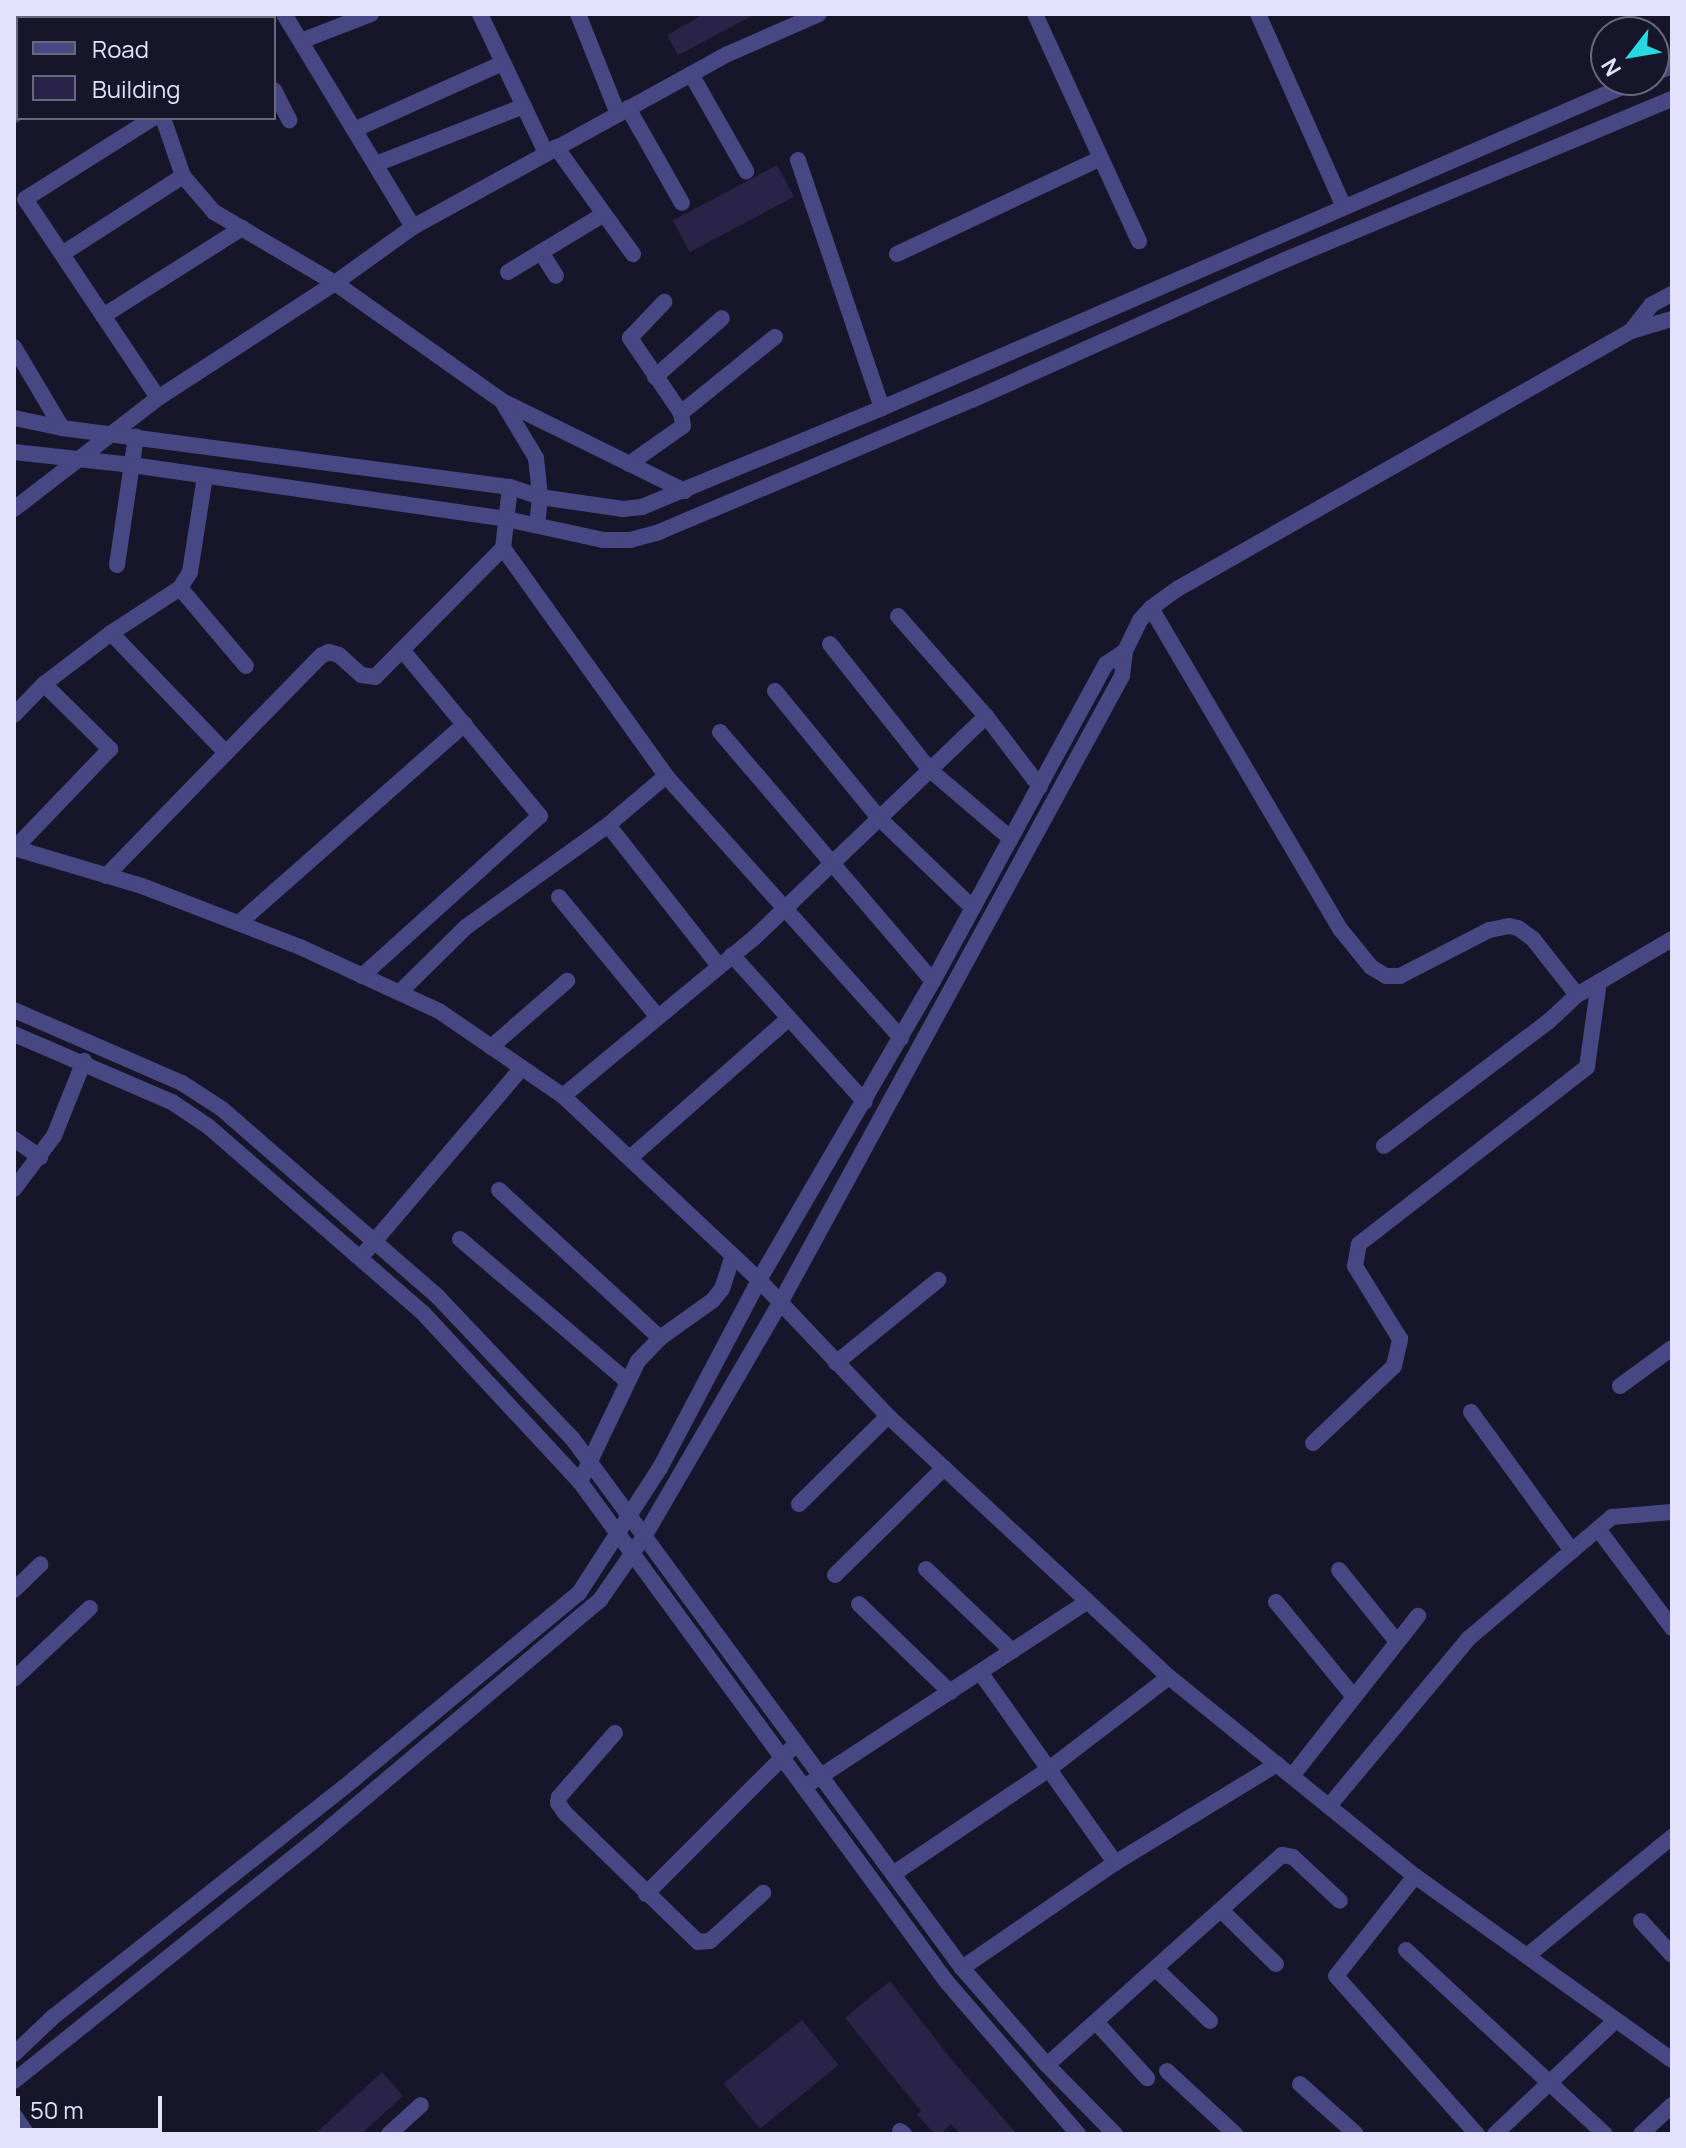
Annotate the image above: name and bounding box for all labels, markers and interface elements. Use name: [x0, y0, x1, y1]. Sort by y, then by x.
legend: [16, 16, 276, 120]
north arrow: [1590, 16, 1670, 96]
text: Road: [92, 32, 149, 65]
text: N: [1594, 53, 1628, 82]
text: Building: [92, 72, 180, 105]
scale bar: [20, 2080, 166, 2130]
text: 50 m: [30, 2093, 84, 2126]

